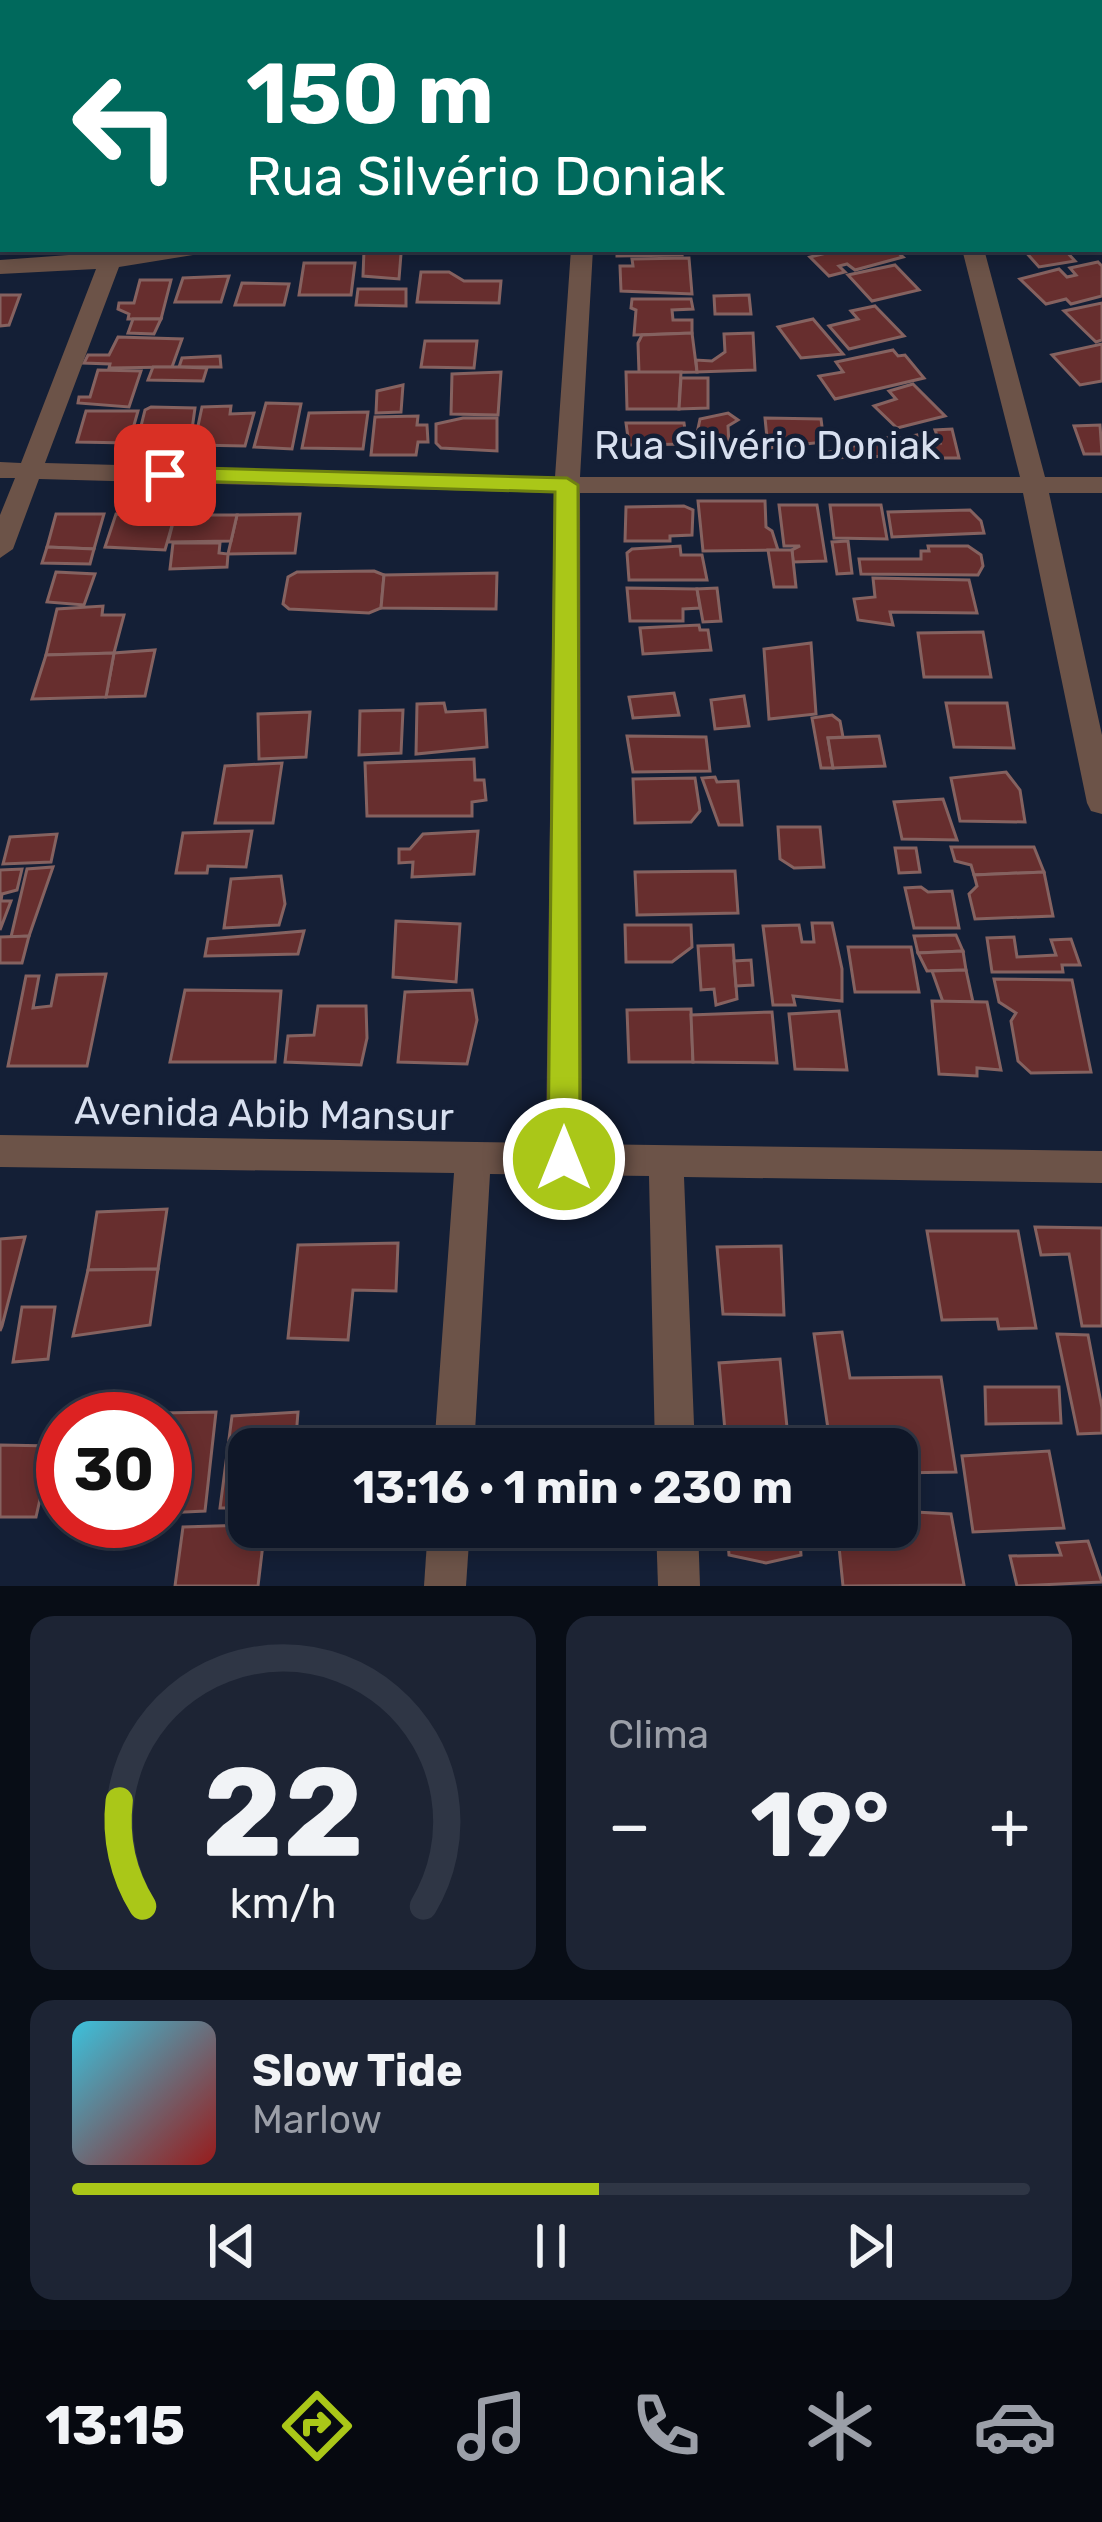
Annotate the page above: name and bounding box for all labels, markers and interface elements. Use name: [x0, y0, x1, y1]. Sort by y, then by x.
text: 150 m: [246, 44, 494, 144]
icon: left: [48, 48, 204, 204]
text: Rua Silvério Doniak: [246, 145, 725, 209]
street label: Rua Silvério Doniak: [594, 423, 940, 469]
pin: [114, 424, 216, 526]
icon: arrive: [132, 442, 198, 508]
street label: Avenida Abib Mansur: [74, 1088, 454, 1140]
position arrow: [501, 1096, 627, 1222]
speed limit sign: 30: [36, 1392, 192, 1548]
text: 13:16 · 1 min · 230 m: [353, 1461, 793, 1514]
text: Clima: [608, 1712, 709, 1758]
text: 22: [202, 1738, 364, 1886]
text: 19°: [750, 1772, 890, 1879]
text: −: [608, 1786, 651, 1865]
text: +: [989, 1786, 1030, 1865]
text: km/h: [229, 1878, 337, 1929]
text: Slow Tide: [252, 2044, 463, 2097]
text: Marlow: [252, 2097, 382, 2143]
icon: previous: [199, 2213, 265, 2279]
icon: pause: [518, 2213, 584, 2279]
icon: next: [837, 2213, 903, 2279]
icon: directions: [275, 2384, 359, 2468]
icon: music: [450, 2384, 534, 2468]
icon: phone: [624, 2384, 708, 2468]
icon: climate: [798, 2384, 882, 2468]
icon: car: [973, 2384, 1057, 2468]
text: 13:15: [45, 2394, 185, 2458]

